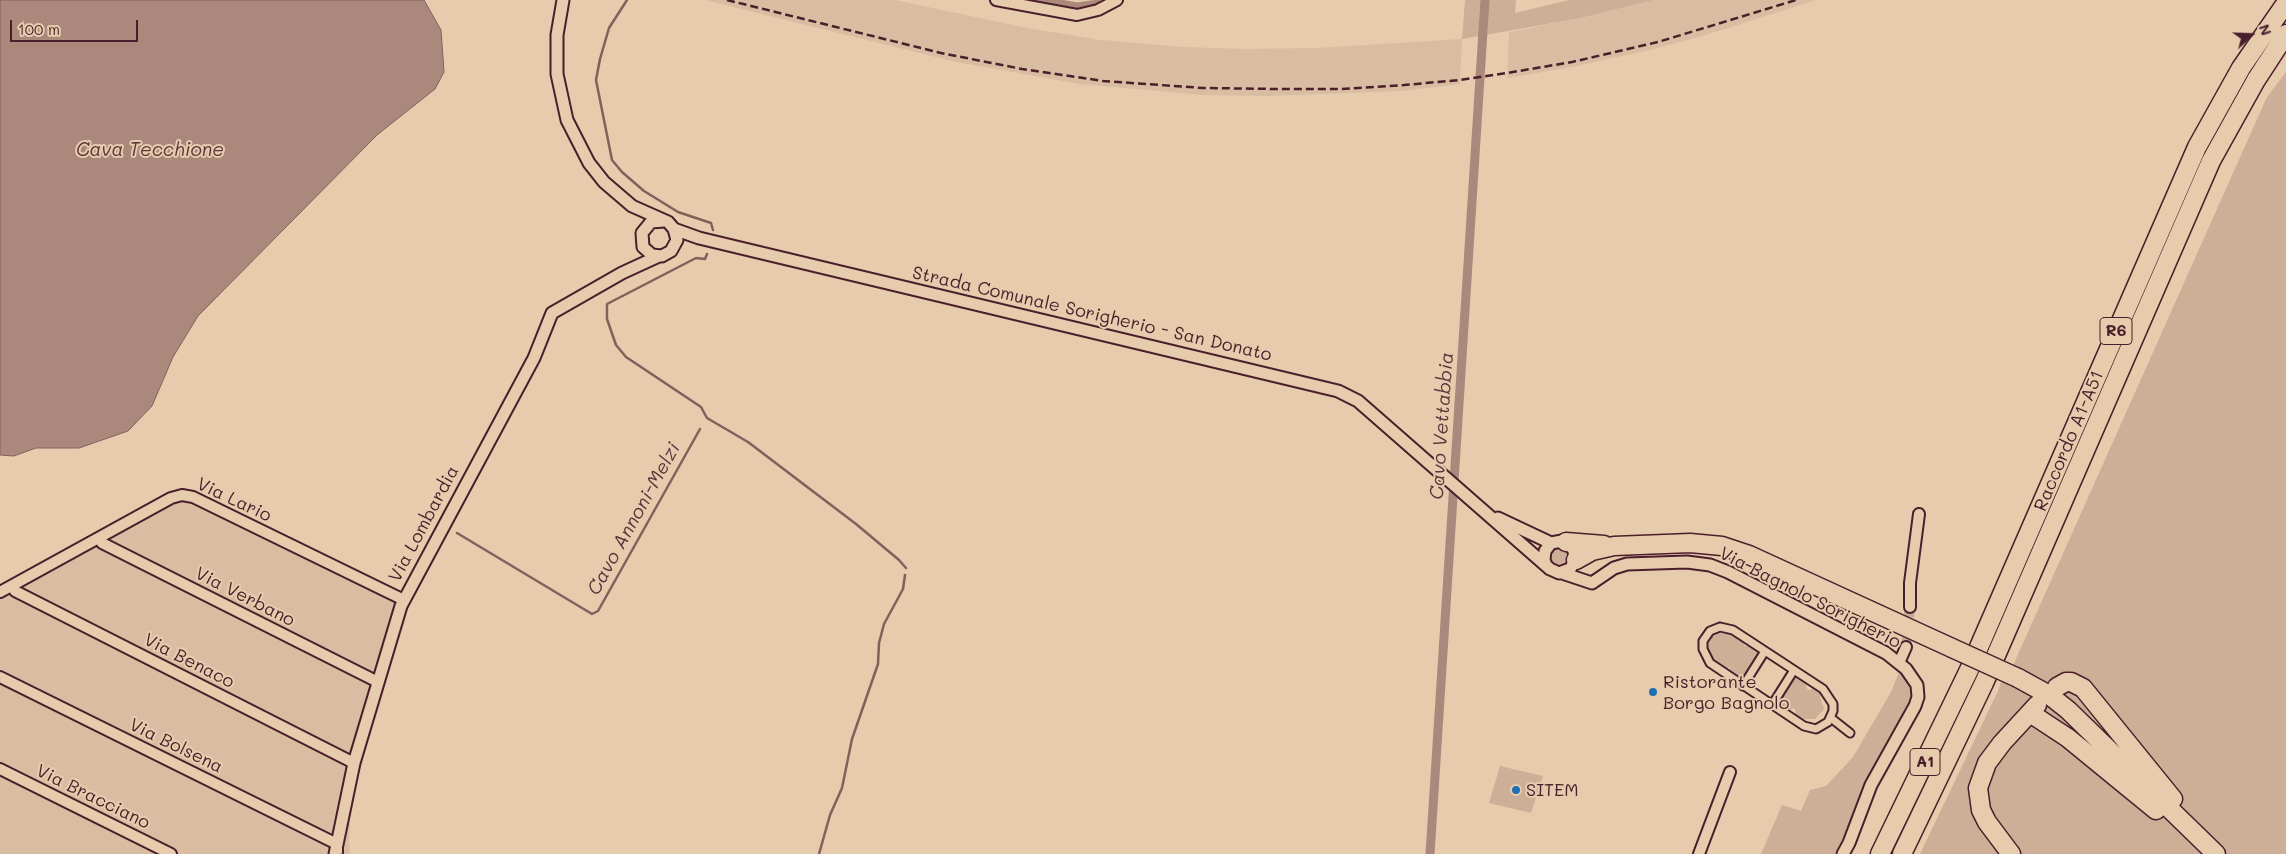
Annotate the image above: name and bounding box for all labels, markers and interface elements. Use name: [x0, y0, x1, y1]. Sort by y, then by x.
scale bar: [12, 10, 140, 42]
north arrow: [2226, 10, 2276, 60]
text: 100 m: [18, 19, 60, 39]
text: N: [2255, 21, 2276, 38]
water label: Cava Tecchione: [76, 139, 224, 161]
street label: Strada Comunale Sorigherio - San Donato: [910, 262, 1274, 366]
road number: R6: [2100, 318, 2132, 344]
water label: Cavo Vettabbia: [1425, 352, 1459, 500]
street label: Raccordo A1-A51: [2030, 367, 2108, 515]
water label: Cavo Annoni-Melzi: [583, 439, 685, 599]
street label: Via Lombardia: [384, 462, 464, 586]
street label: Via Lario: [193, 473, 275, 527]
street label: Via Bagnolo Sorigherio: [1716, 543, 1904, 653]
street label: Via Verbano: [191, 563, 299, 631]
street label: Via Benaco: [140, 629, 238, 693]
place label: Ristorante Borgo Bagnolo: [1663, 671, 1789, 714]
marker: Ristorante Borgo Bagnolo: [1647, 686, 1659, 698]
street label: Via Bolsena: [126, 714, 226, 778]
road number: A1: [1910, 749, 1940, 776]
street label: Via Bracciano: [33, 760, 153, 834]
place label: SITEM: [1526, 779, 1579, 801]
marker: SITEM: [1510, 784, 1522, 796]

